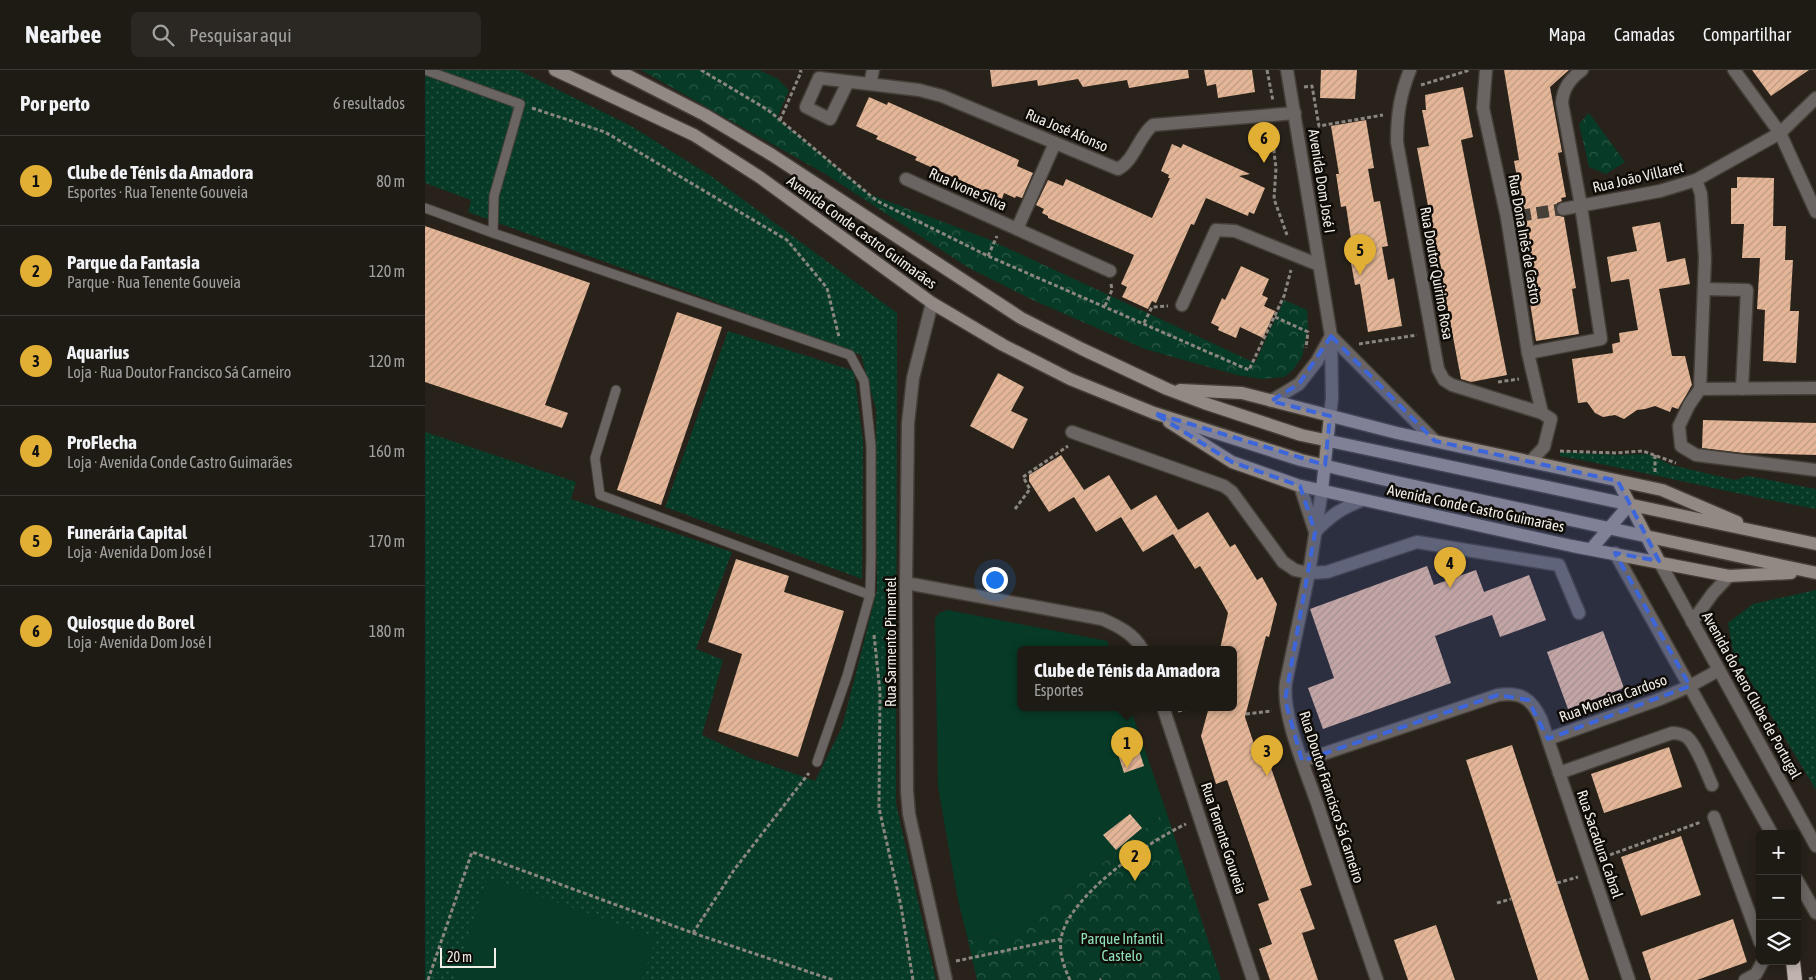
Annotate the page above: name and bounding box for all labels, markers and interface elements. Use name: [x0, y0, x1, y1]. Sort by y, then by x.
search box: [131, 12, 481, 57]
text: Nearbee: [25, 21, 101, 48]
icon: search: [149, 21, 177, 49]
text: Pesquisar aqui: [189, 24, 292, 46]
text: Mapa: [1549, 24, 1586, 45]
text: Camadas: [1614, 24, 1675, 45]
text: Compartilhar: [1703, 24, 1791, 45]
text: Por perto: [20, 91, 90, 115]
text: 6 resultados: [333, 94, 405, 112]
street label: Rua José Afonso: [1023, 105, 1111, 155]
pin: 6: [1248, 122, 1280, 163]
street label: Avenida Dom José I: [1305, 128, 1339, 234]
street label: Rua João Villaret: [1591, 158, 1685, 196]
text: Clube de Ténis da Amadora: [67, 161, 253, 183]
street label: Rua Ivone Silva: [926, 164, 1010, 214]
text: 1: [32, 172, 40, 190]
text: 80 m: [376, 172, 405, 190]
street label: Avenida Conde Castro Guimarães: [784, 172, 940, 292]
street label: Rua Dona Inês de Castro: [1505, 173, 1545, 305]
text: Esportes · Rua Tenente Gouveia: [67, 183, 248, 201]
street label: Rua Doutor Quirino Rosa: [1417, 205, 1457, 341]
pin: 5: [1344, 234, 1376, 275]
text: Parque da Fantasia: [67, 251, 200, 273]
text: 2: [32, 262, 40, 280]
text: 120 m: [369, 262, 405, 280]
text: Parque · Rua Tenente Gouveia: [67, 273, 241, 291]
text: Aquarius: [67, 341, 129, 363]
text: 3: [32, 352, 40, 370]
text: 120 m: [369, 352, 405, 370]
text: Loja · Rua Doutor Francisco Sá Carneiro: [67, 363, 291, 381]
text: ProFlecha: [67, 431, 137, 453]
text: 4: [32, 442, 40, 460]
text: 160 m: [369, 442, 405, 460]
text: Loja · Avenida Conde Castro Guimarães: [67, 453, 292, 471]
street label: Avenida Conde Castro Guimarães: [1386, 481, 1566, 535]
text: Funerária Capital: [67, 521, 187, 543]
text: 5: [32, 532, 40, 550]
text: 170 m: [369, 532, 405, 550]
text: Loja · Avenida Dom José I: [67, 543, 212, 561]
pin: 4: [1434, 547, 1466, 588]
your location: [982, 567, 1008, 593]
street label: Rua Sarmento Pimentel: [882, 577, 899, 707]
street label: Avenida do Aero Clube de Portugal: [1699, 609, 1805, 781]
text: Quiosque do Borel: [67, 611, 194, 633]
text: 6: [32, 622, 40, 640]
text: 180 m: [369, 622, 405, 640]
text: Loja · Avenida Dom José I: [67, 633, 212, 651]
popup: [1017, 646, 1237, 711]
text: Clube de Ténis da Amadora: [1034, 659, 1220, 681]
street label: Rua Moreira Cardoso: [1557, 671, 1669, 725]
text: Esportes: [1034, 681, 1083, 699]
street label: Rua Doutor Francisco Sá Carneiro: [1296, 709, 1368, 885]
pin: 1: [1111, 727, 1143, 768]
pin: 3: [1251, 735, 1283, 776]
street label: Rua Tenente Gouveia: [1198, 780, 1250, 896]
street label: Rua Sacadura Cabral: [1574, 788, 1626, 900]
map controls: [1756, 830, 1801, 965]
button: +: [1756, 830, 1801, 875]
pin: 2: [1119, 840, 1151, 881]
button: −: [1756, 875, 1801, 920]
button: layers: [1756, 920, 1801, 965]
park label: Parque Infantil Castelo: [1081, 930, 1163, 964]
scale bar: [440, 945, 496, 968]
text: 20 m: [447, 949, 472, 965]

